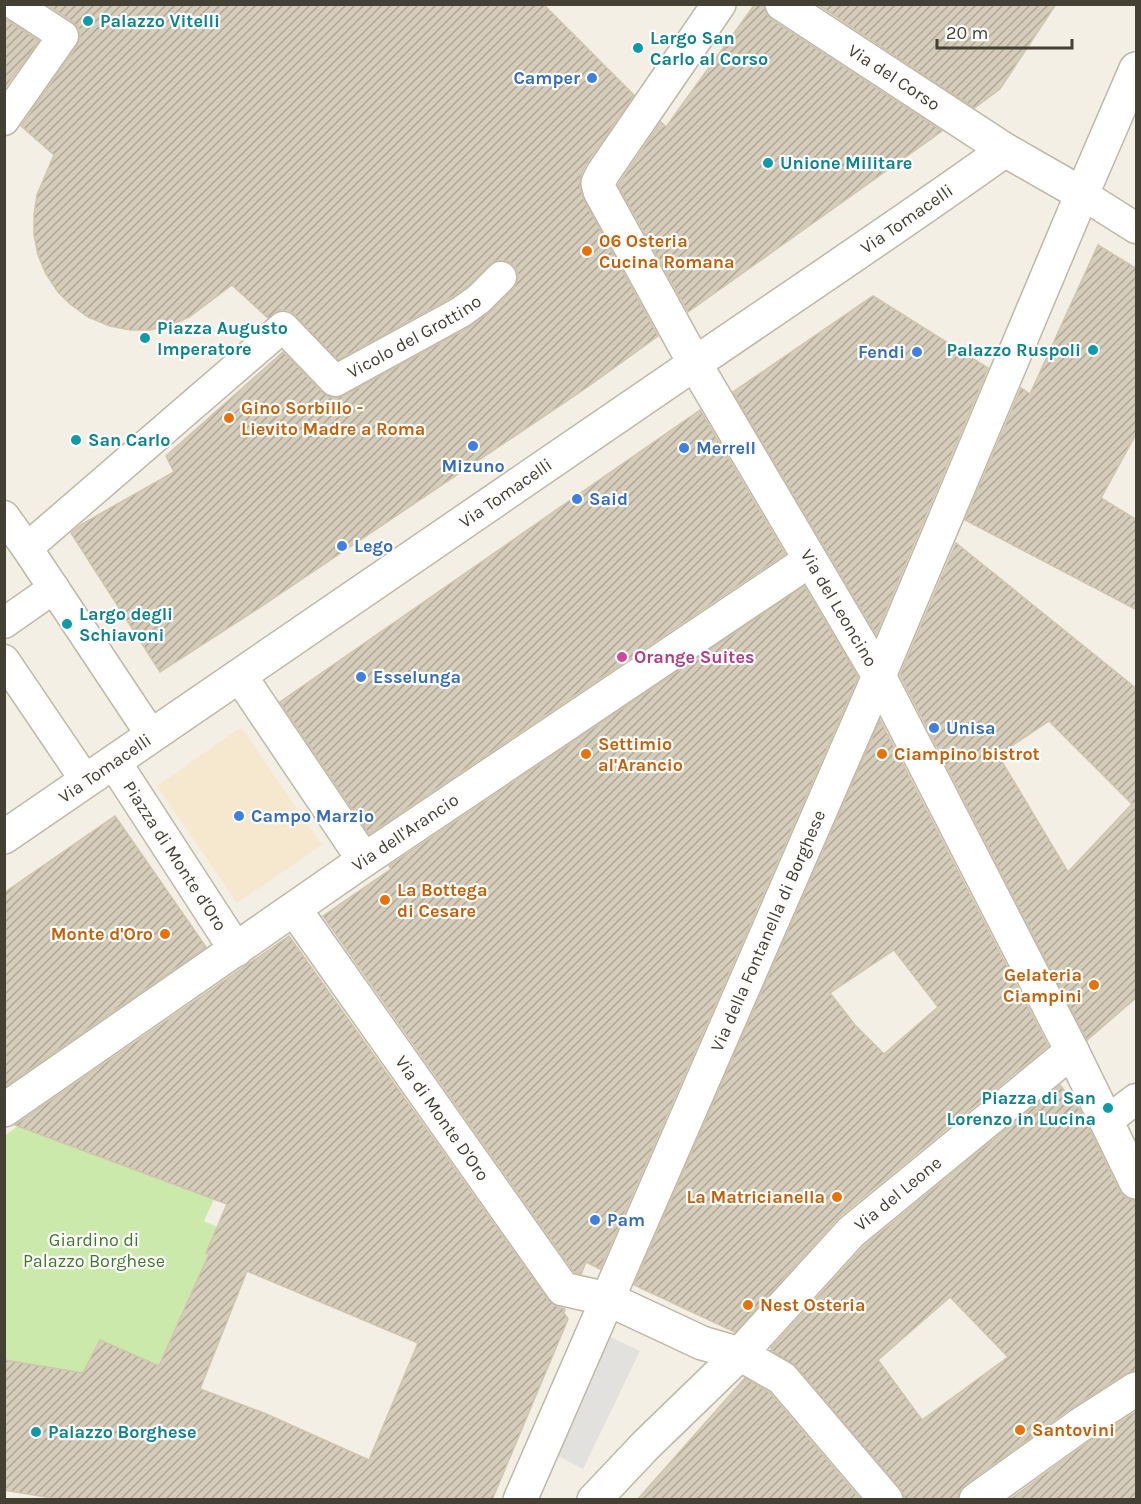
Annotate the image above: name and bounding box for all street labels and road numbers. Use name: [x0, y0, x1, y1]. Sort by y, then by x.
street label: Via del Corso: [844, 39, 944, 116]
street label: Via Tomacelli: [856, 179, 957, 259]
street label: Vicolo del Grottino: [343, 290, 486, 383]
street label: Via Tomacelli: [455, 454, 556, 533]
street label: Via del Leoncino: [796, 545, 882, 671]
street label: Via Tomacelli: [54, 729, 156, 808]
street label: Piazza di Monte d'Oro: [118, 777, 232, 935]
street label: Via dell'Arancio: [347, 788, 463, 876]
street label: Via della Fontanella di Borghese: [706, 807, 830, 1055]
street label: Via di Monte D'Oro: [390, 1051, 494, 1185]
street label: Via del Leone: [850, 1151, 946, 1236]

